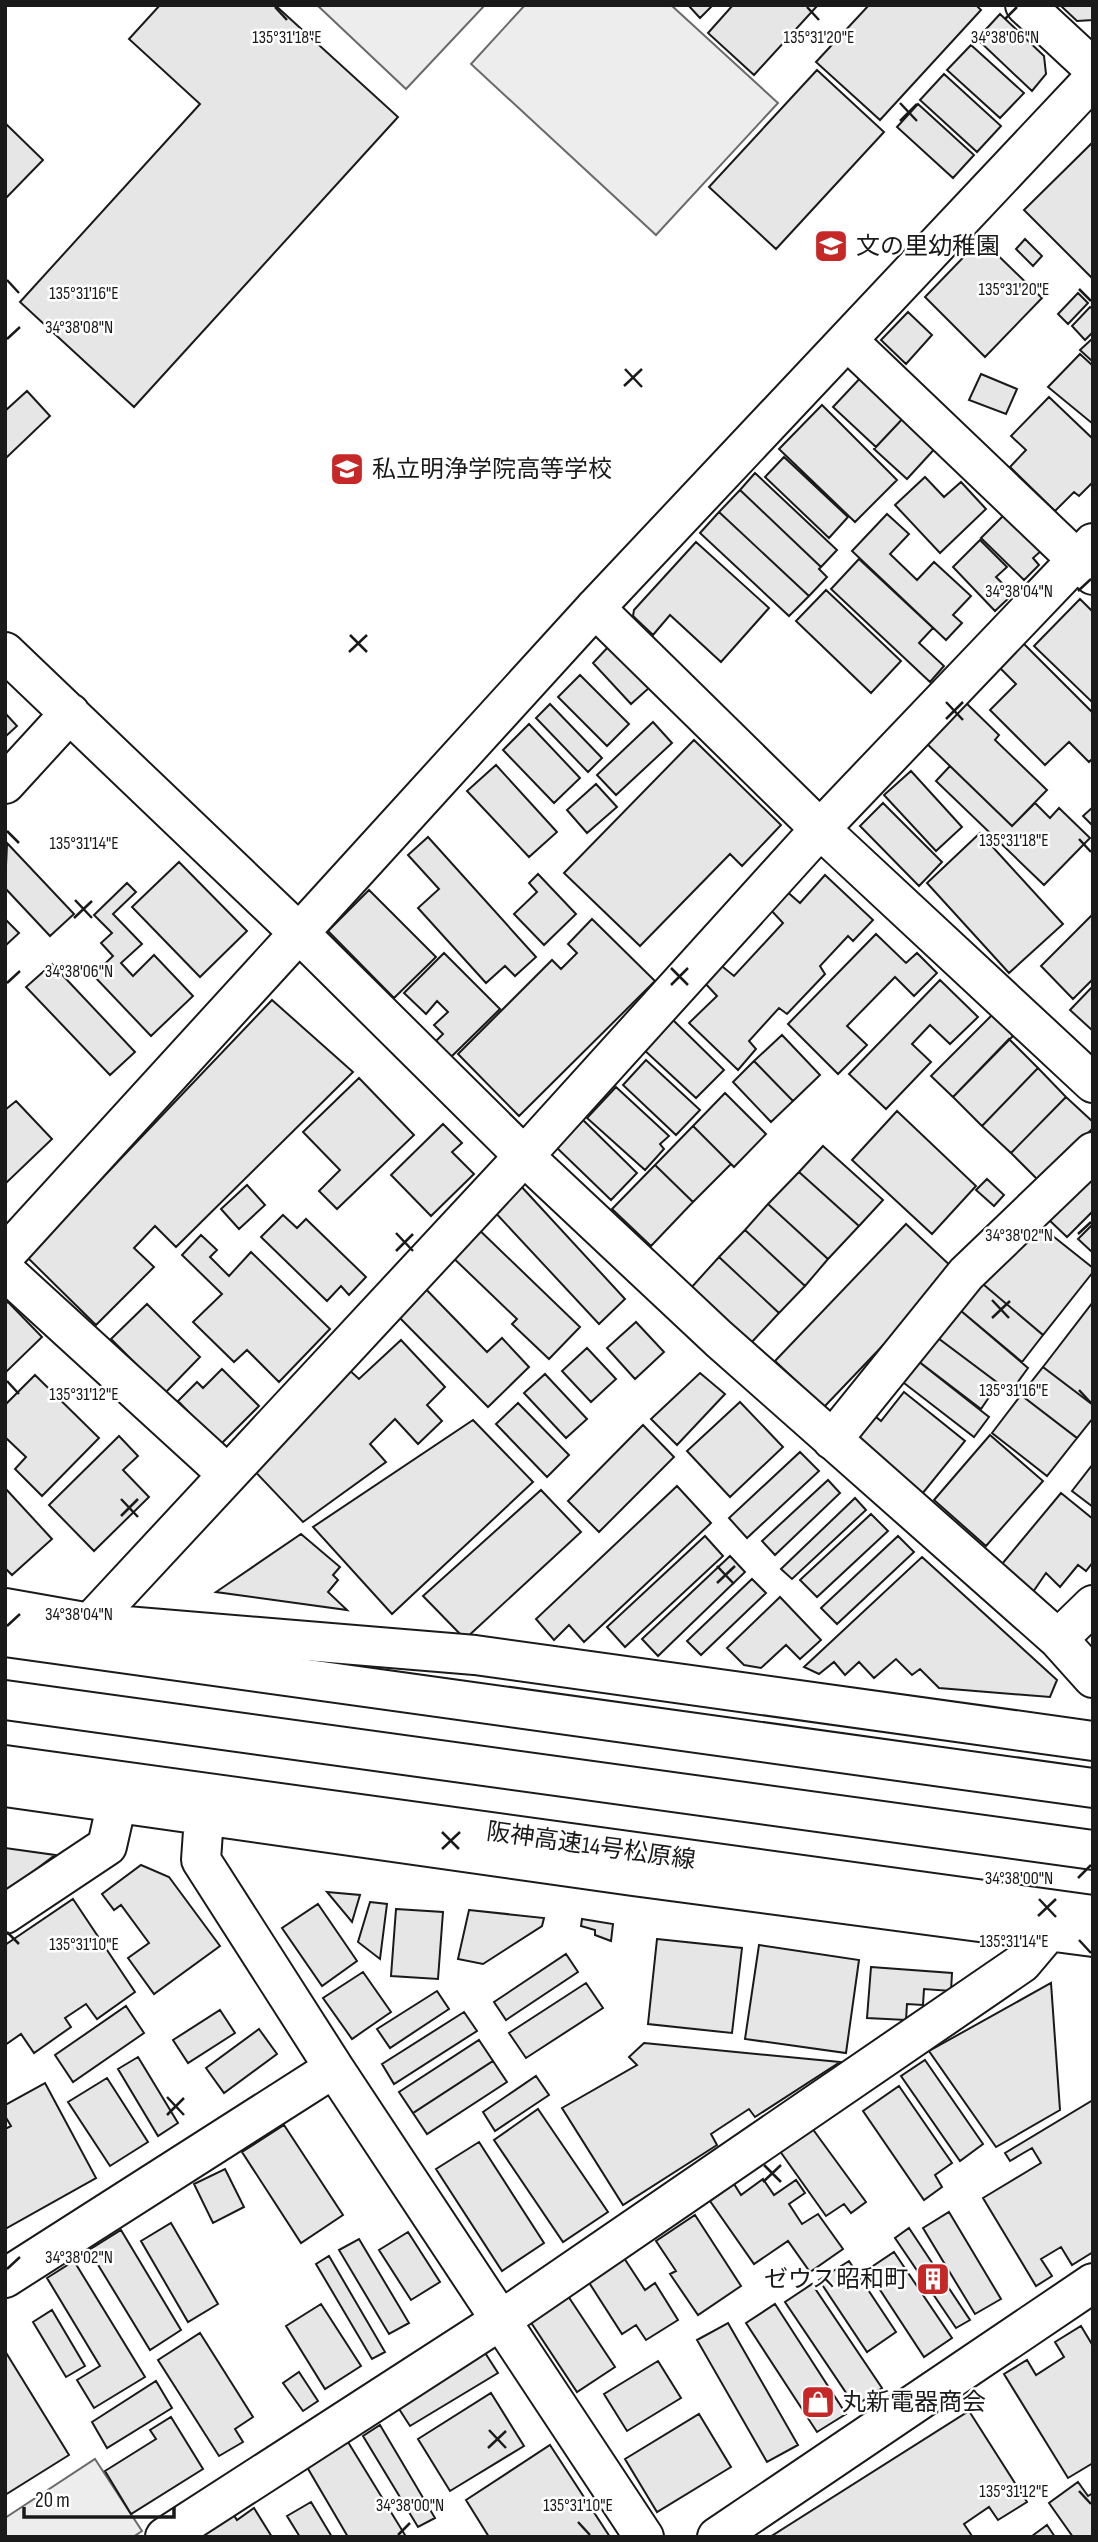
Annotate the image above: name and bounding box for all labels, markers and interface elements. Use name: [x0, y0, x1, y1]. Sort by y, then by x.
text: 135°31'18"E: [252, 27, 322, 48]
text: 135°31'20"E: [784, 27, 854, 48]
text: 34°38'06"N: [971, 27, 1039, 48]
school or university icon: 文の里幼稚園: [812, 227, 850, 265]
place label: 文の里幼稚園: [856, 232, 1000, 261]
text: 135°31'20"E: [979, 279, 1049, 300]
text: 135°31'16"E: [49, 283, 119, 304]
text: 34°38'08"N: [45, 317, 113, 338]
school or university icon: 私立明浄学院高等学校: [328, 450, 366, 488]
place label: 私立明浄学院高等学校: [372, 455, 612, 484]
text: 34°38'04"N: [985, 581, 1053, 602]
text: 135°31'18"E: [979, 830, 1049, 851]
text: 135°31'14"E: [49, 833, 119, 854]
text: 34°38'06"N: [45, 961, 113, 982]
text: 34°38'02"N: [985, 1225, 1053, 1246]
text: 135°31'16"E: [979, 1380, 1049, 1401]
text: 135°31'12"E: [49, 1384, 119, 1405]
text: 34°38'04"N: [45, 1604, 113, 1625]
street label: 阪神高速14号松原線: [485, 1817, 697, 1875]
text: 34°38'00"N: [985, 1868, 1053, 1889]
text: 135°31'14"E: [979, 1931, 1049, 1952]
text: 135°31'10"E: [49, 1934, 119, 1955]
text: 34°38'02"N: [45, 2247, 113, 2268]
building icon: ゼウス昭和町: [914, 2260, 952, 2298]
place label: ゼウス昭和町: [764, 2265, 908, 2294]
shop icon: 丸新電器商会: [799, 2383, 837, 2421]
place label: 丸新電器商会: [842, 2388, 986, 2417]
scale bar: [24, 2476, 175, 2520]
text: 135°31'12"E: [979, 2481, 1049, 2502]
text: 20 m: [35, 2488, 70, 2513]
text: 34°38'00"N: [376, 2495, 444, 2516]
text: 135°31'10"E: [543, 2495, 613, 2516]

